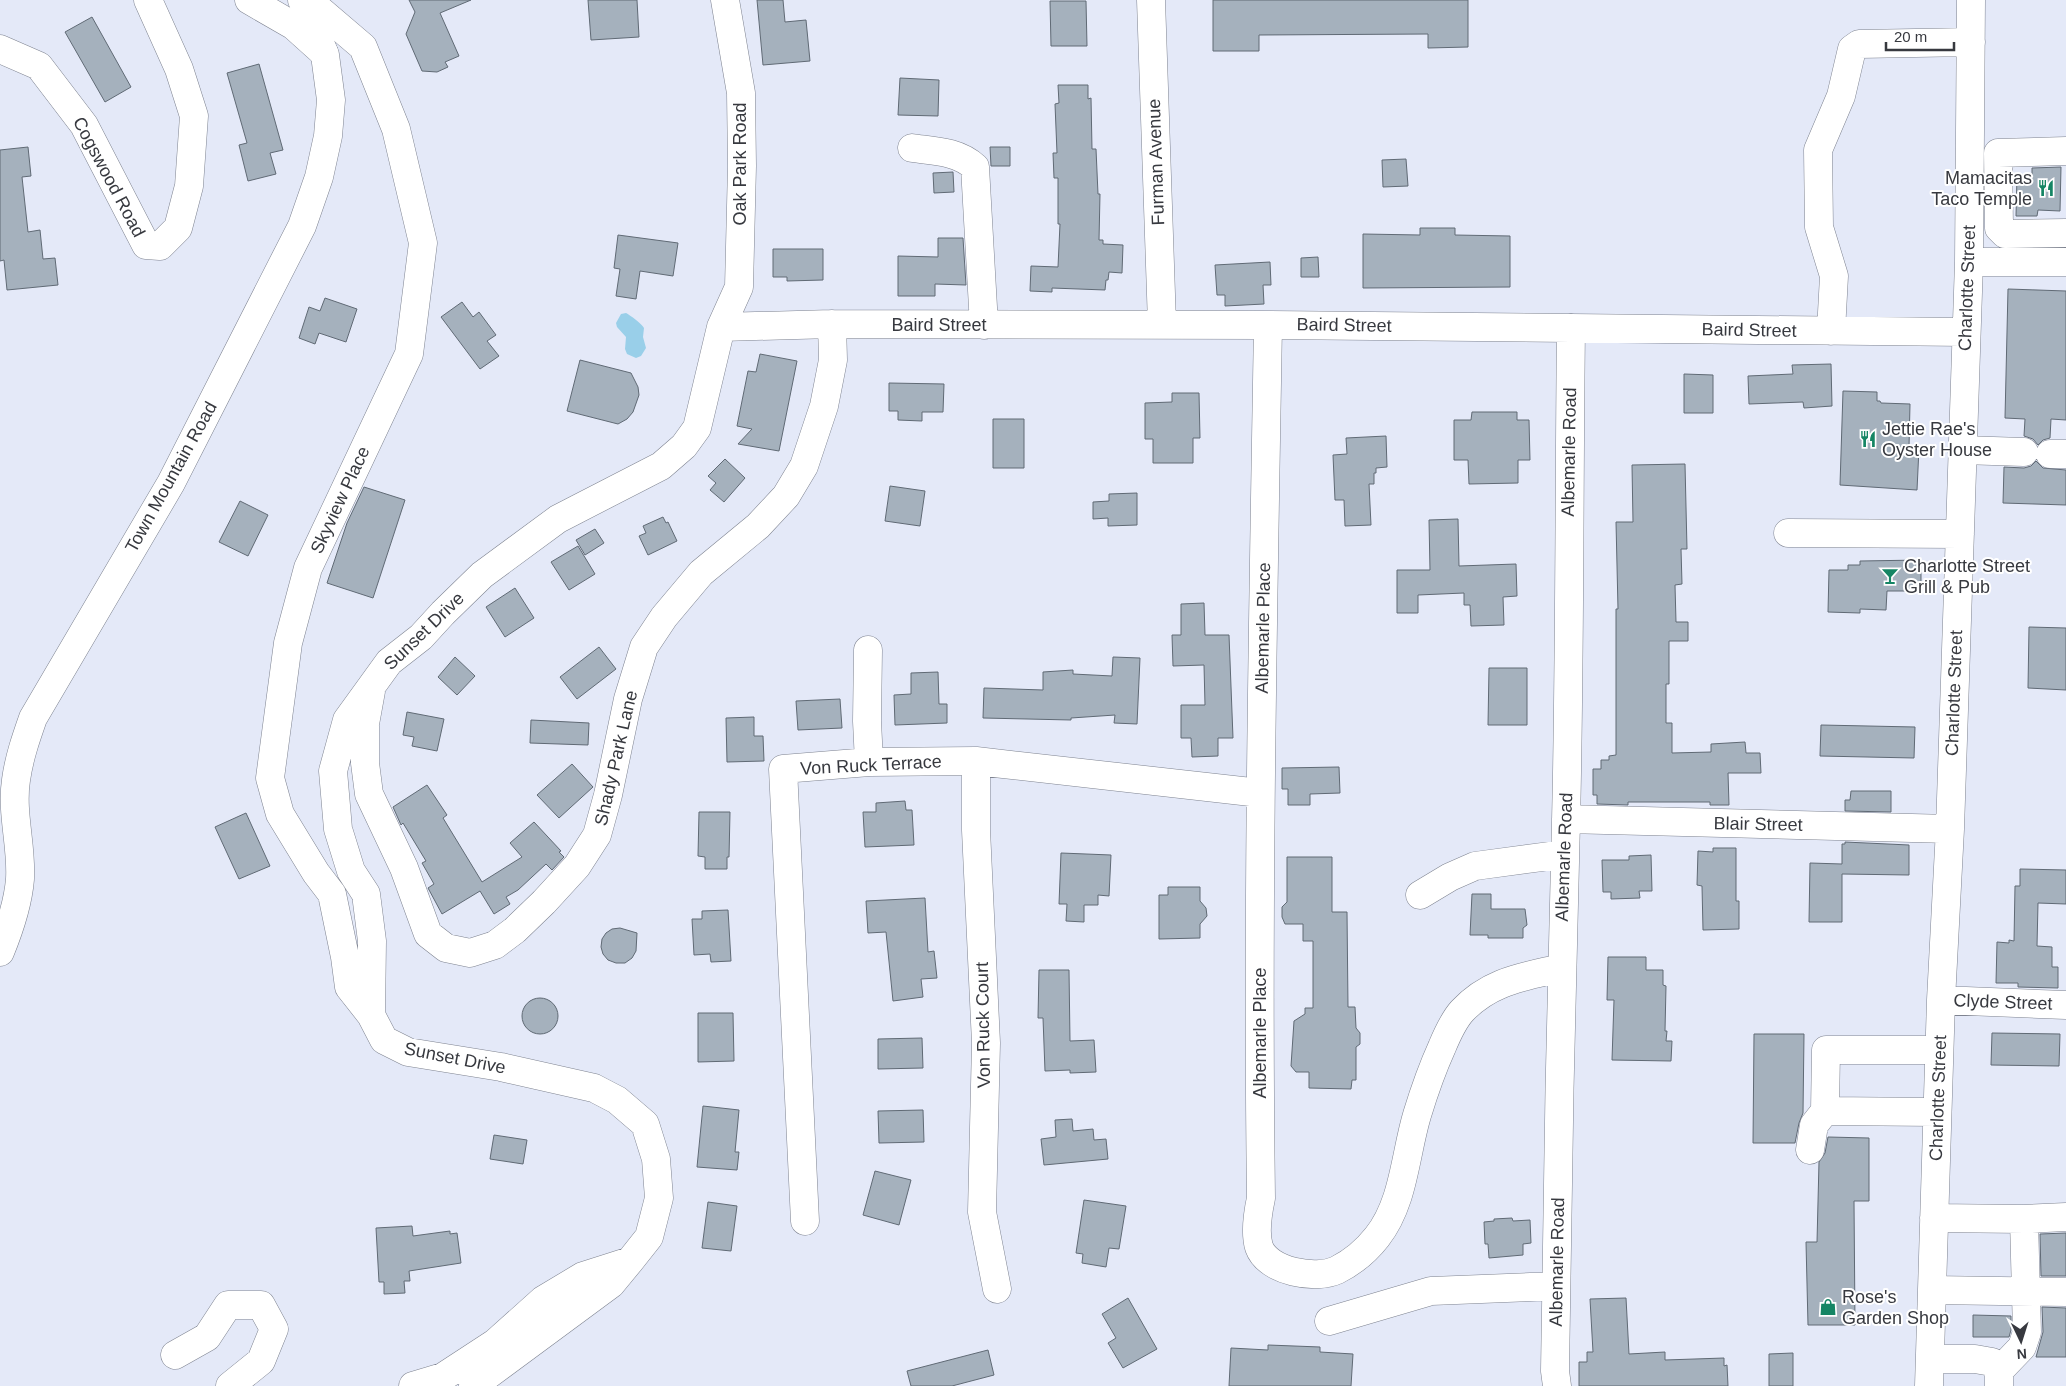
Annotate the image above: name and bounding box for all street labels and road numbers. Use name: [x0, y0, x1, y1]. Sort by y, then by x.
street label: Furman Avenue: [1144, 98, 1168, 226]
street label: Oak Park Road: [730, 102, 750, 226]
street label: Cogswood Road: [69, 114, 149, 240]
street label: Charlotte Street: [1955, 225, 1979, 351]
street label: Baird Street: [1296, 314, 1392, 336]
street label: Baird Street: [891, 315, 987, 335]
street label: Baird Street: [1701, 319, 1797, 341]
street label: Albemarle Road: [1558, 387, 1580, 517]
street label: Town Mountain Road: [121, 398, 221, 556]
street label: Skyview Place: [306, 443, 374, 557]
street label: Albemarle Place: [1252, 562, 1274, 694]
street label: Sunset Drive: [380, 588, 468, 674]
street label: Charlotte Street: [1942, 630, 1966, 756]
street label: Shady Park Lane: [591, 688, 641, 828]
street label: Von Ruck Terrace: [800, 751, 942, 779]
street label: Albemarle Road: [1552, 792, 1576, 922]
street label: Blair Street: [1713, 813, 1803, 835]
street label: Von Ruck Court: [972, 962, 994, 1088]
street label: Albemarle Place: [1250, 967, 1270, 1099]
street label: Clyde Street: [1953, 990, 2053, 1014]
street label: Charlotte Street: [1926, 1035, 1950, 1161]
street label: Sunset Drive: [403, 1038, 507, 1078]
street label: Albemarle Road: [1546, 1197, 1568, 1327]

